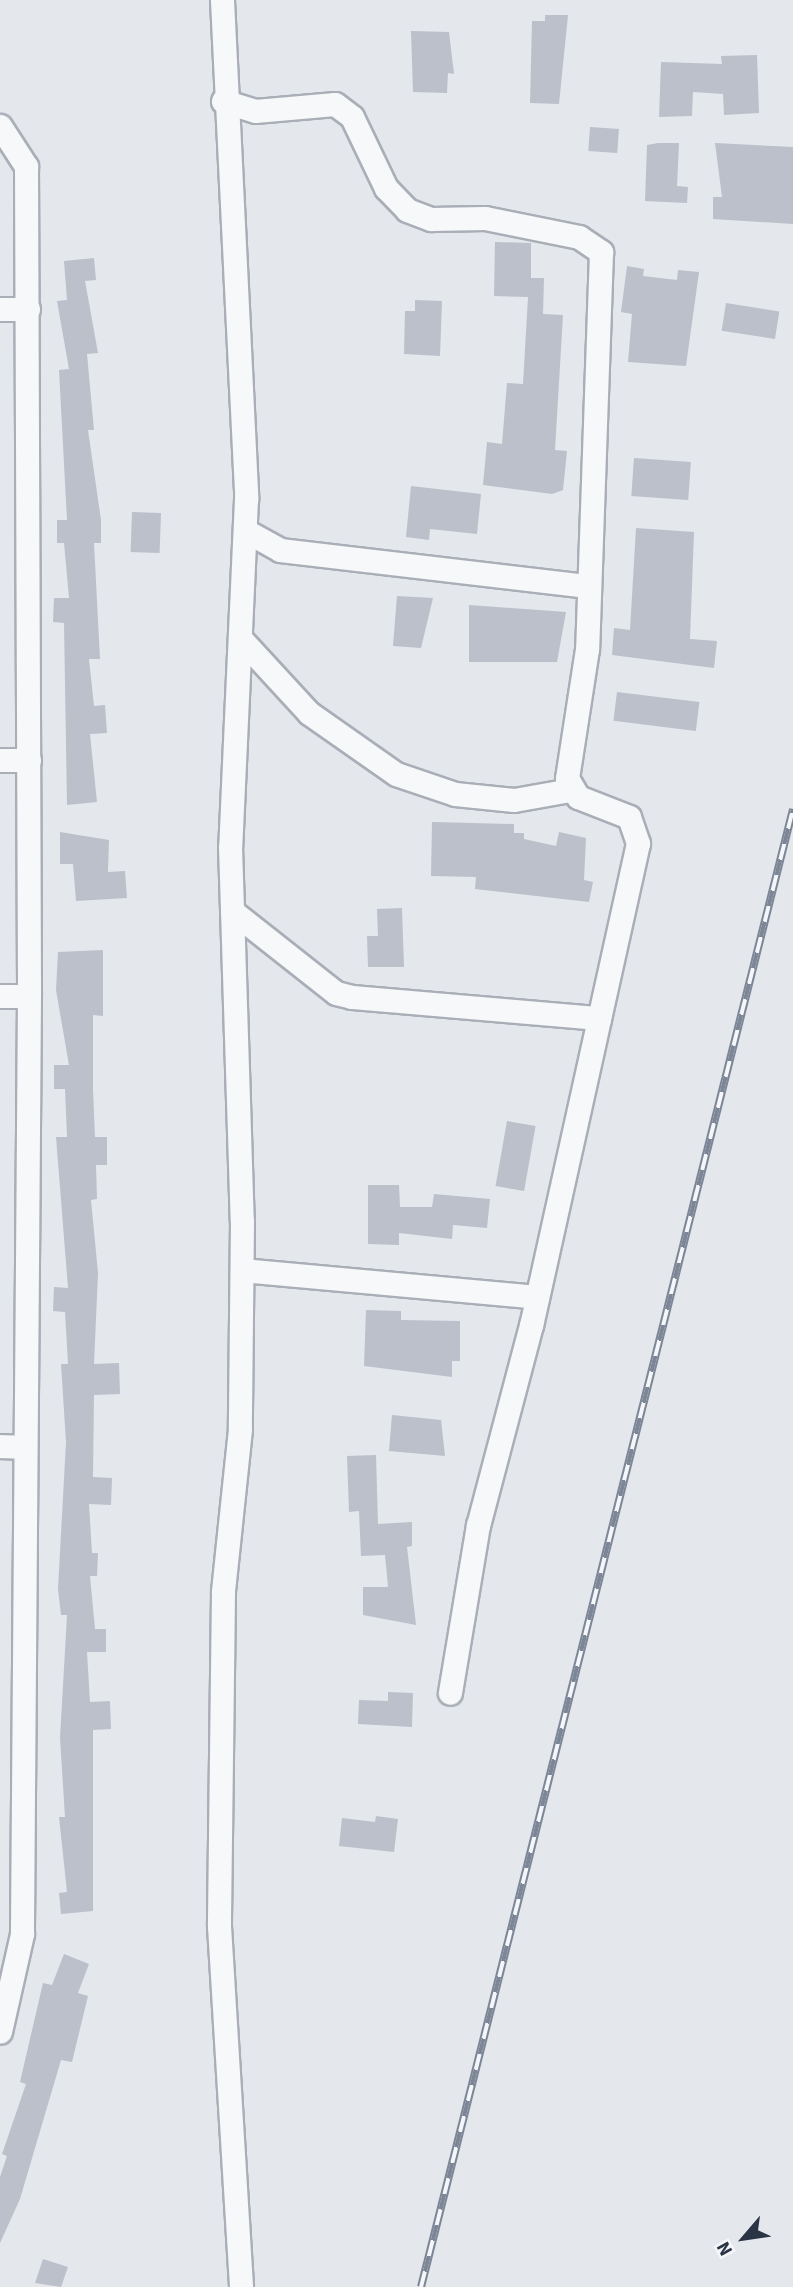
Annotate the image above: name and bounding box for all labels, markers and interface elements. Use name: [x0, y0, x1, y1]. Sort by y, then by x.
north arrow: [709, 2203, 779, 2273]
text: N: [710, 2236, 740, 2261]

